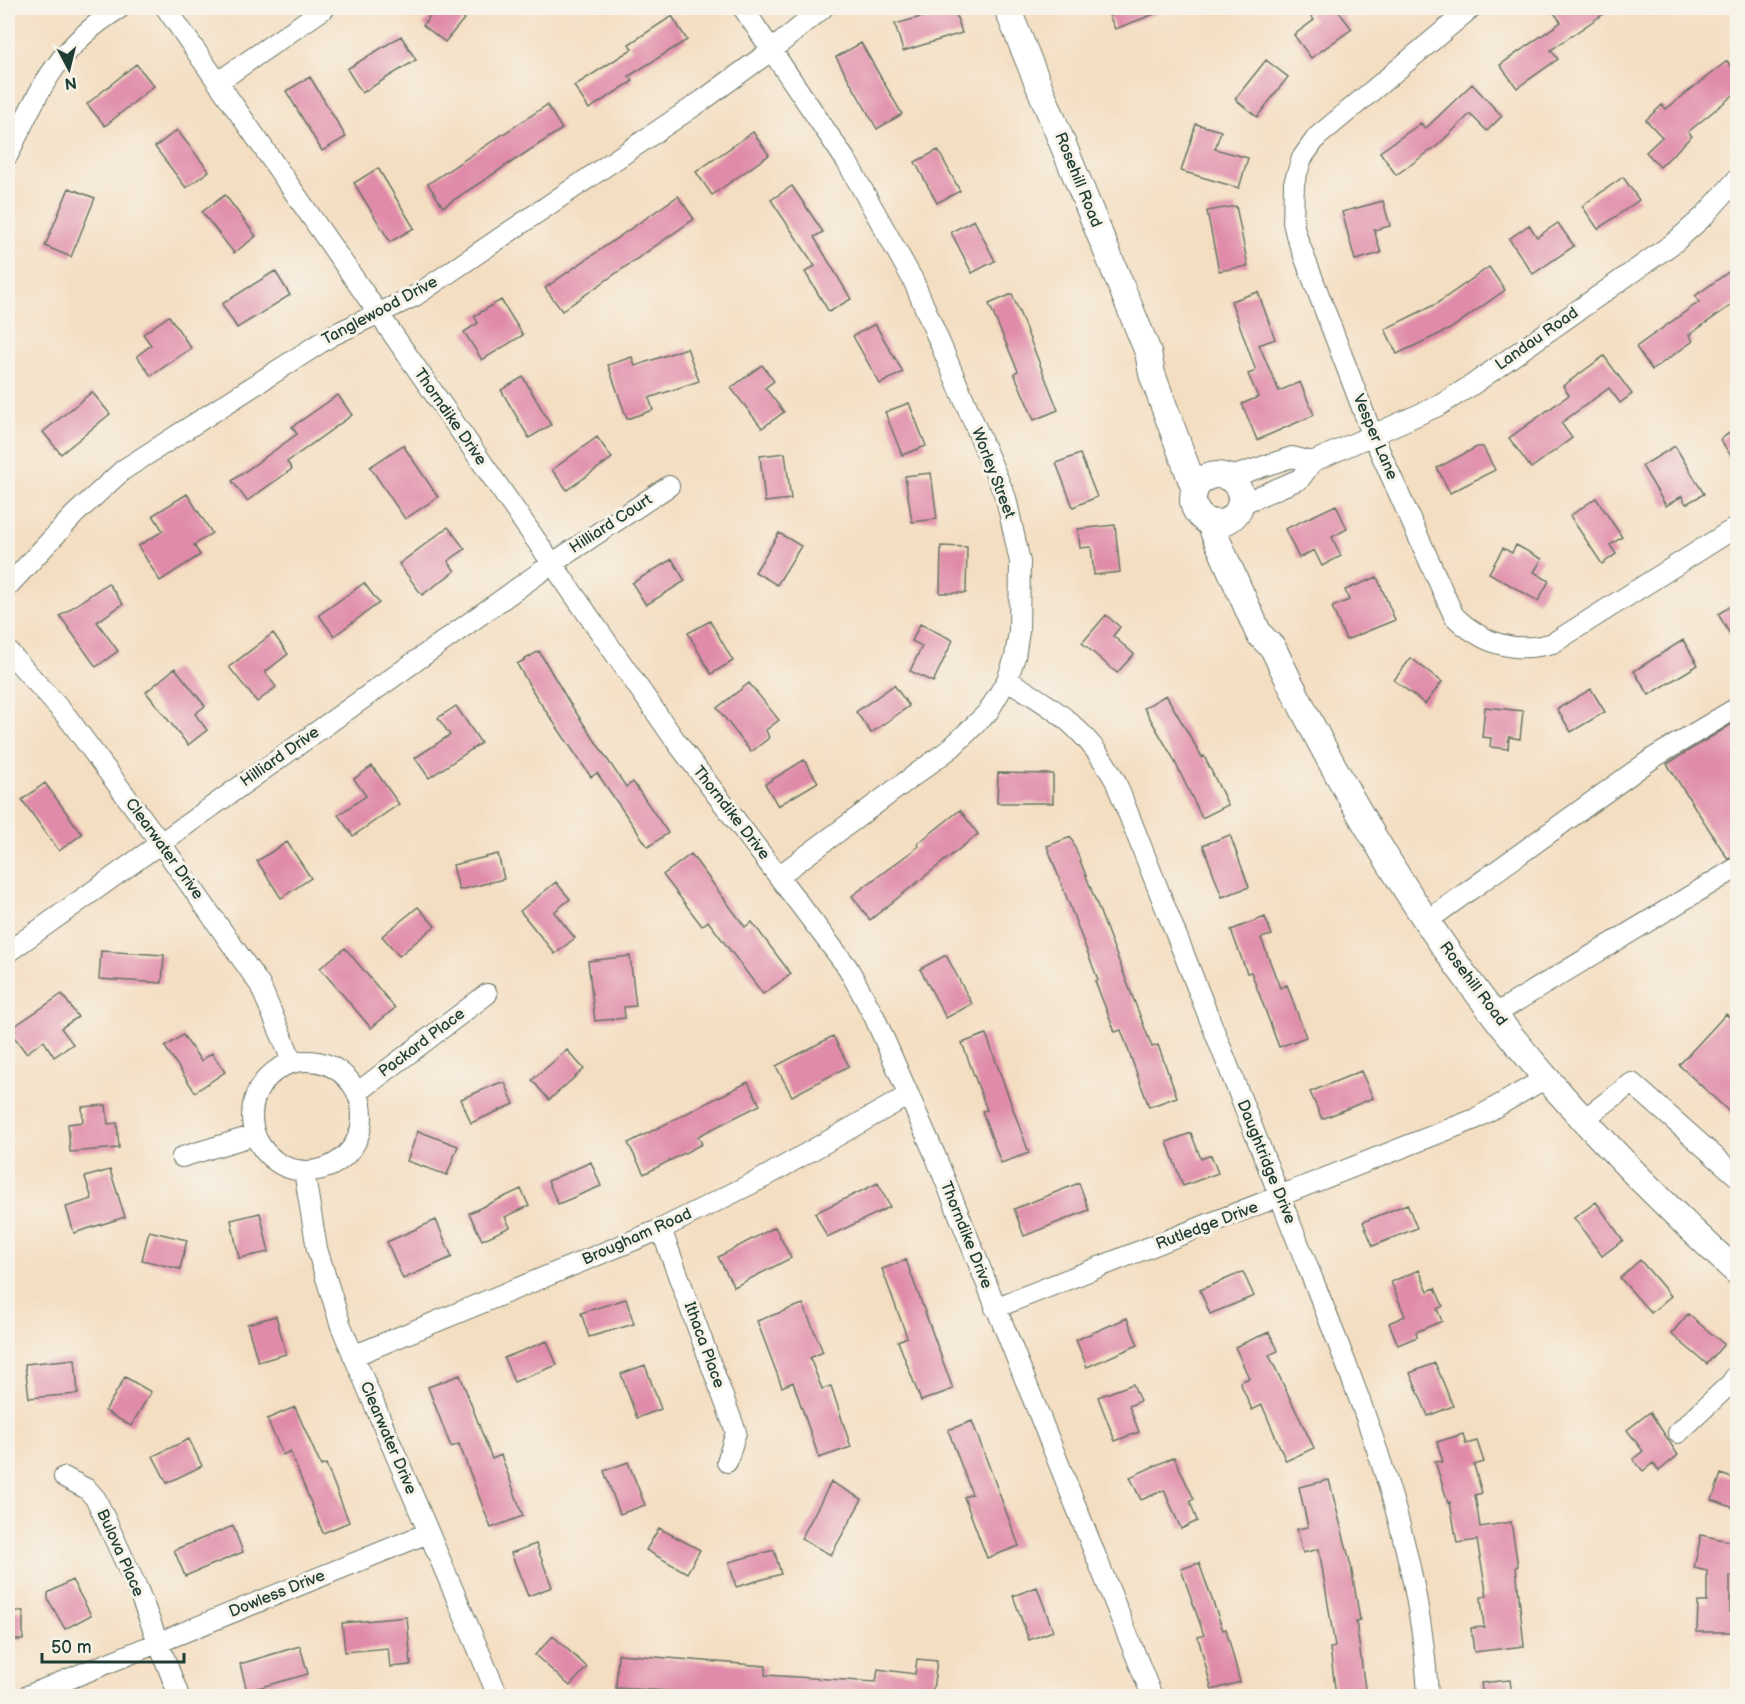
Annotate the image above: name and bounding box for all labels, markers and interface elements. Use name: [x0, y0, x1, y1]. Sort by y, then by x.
north arrow: [39, 39, 99, 99]
text: N: [64, 72, 78, 93]
street label: Rosehill Road: [1050, 130, 1106, 230]
street label: Tanglewood Drive: [319, 272, 441, 349]
street label: Landau Road: [1492, 303, 1582, 375]
street label: Thorndike Drive: [410, 365, 491, 469]
street label: Vesper Lane: [1348, 391, 1402, 483]
street label: Worley Street: [967, 425, 1019, 521]
street label: Hilliard Court: [566, 490, 656, 558]
street label: Hilliard Drive: [237, 723, 324, 791]
street label: Thorndike Drive: [688, 762, 774, 864]
street label: Clearwater Drive: [121, 795, 207, 904]
street label: Rosehill Road: [1435, 938, 1511, 1030]
street label: Packard Place: [375, 1004, 469, 1082]
street label: Daughtridge Drive: [1233, 1097, 1300, 1227]
street label: Thorndike Drive: [936, 1179, 996, 1292]
street label: Rutledge Drive: [1153, 1198, 1261, 1254]
street label: Brougham Road: [579, 1204, 695, 1270]
street label: Ithaca Place: [680, 1299, 729, 1391]
street label: Clearwater Drive: [356, 1379, 420, 1498]
street label: Bulova Place: [92, 1506, 148, 1600]
street label: Dowless Drive: [226, 1566, 328, 1622]
scale bar: [42, 1626, 184, 1664]
text: 50 m: [51, 1637, 92, 1658]

